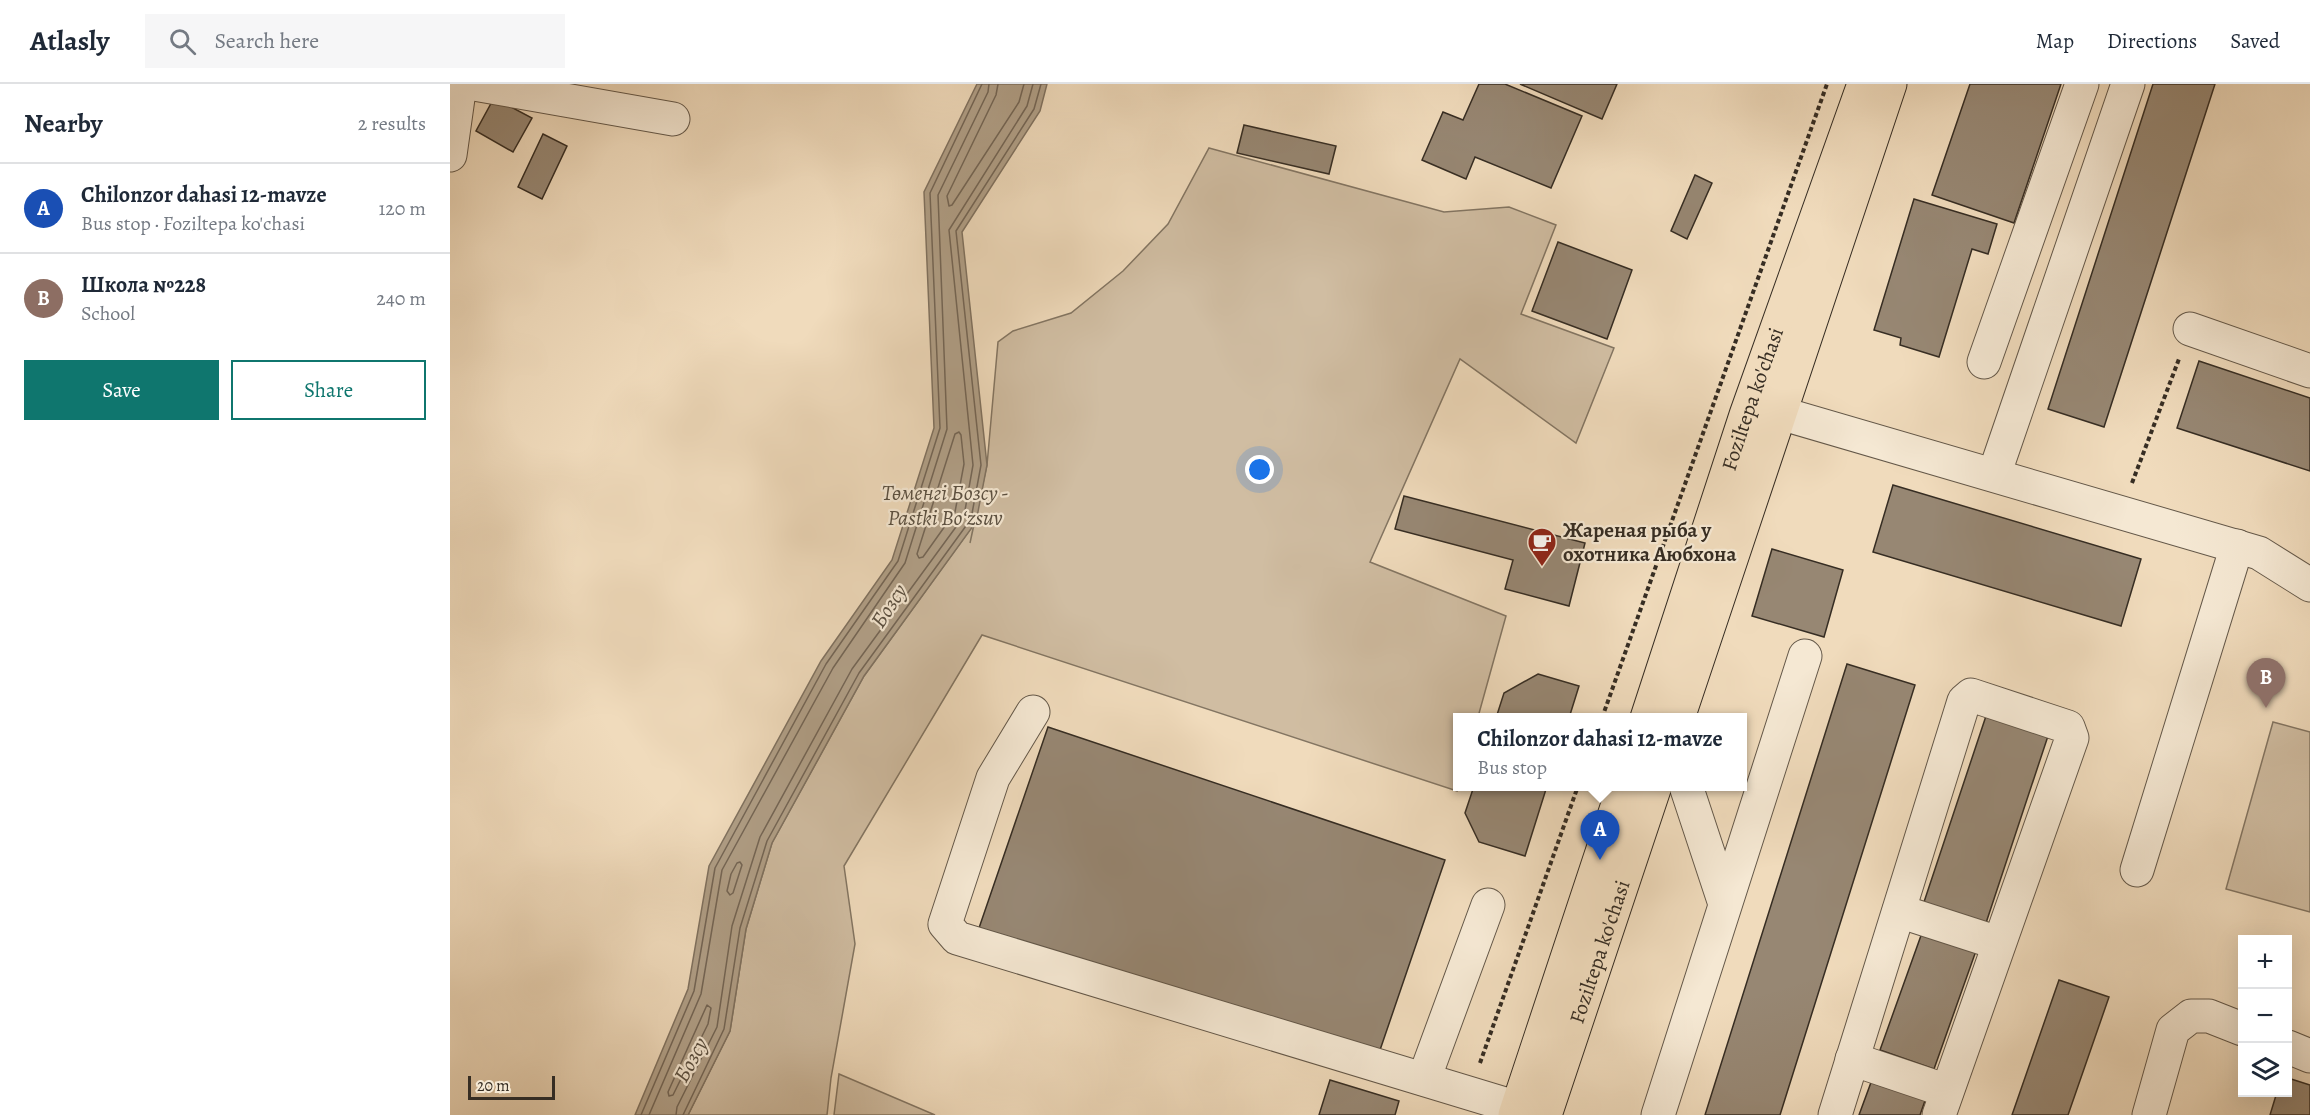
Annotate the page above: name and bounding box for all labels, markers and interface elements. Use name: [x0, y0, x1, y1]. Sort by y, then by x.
search box: [145, 14, 565, 68]
text: Atlasly: [30, 22, 109, 60]
icon: search: [166, 25, 199, 58]
text: Search here: [214, 26, 319, 56]
text: Map: [2036, 27, 2074, 55]
text: Directions: [2107, 27, 2197, 55]
text: Saved: [2230, 27, 2280, 55]
text: Nearby: [24, 106, 103, 141]
text: 2 results: [358, 110, 426, 137]
text: Chilonzor dahasi 12-mavze: [81, 180, 327, 210]
text: A: [37, 195, 50, 222]
text: 120 m: [378, 195, 426, 222]
text: Bus stop · Foziltepa ko'chasi: [81, 210, 305, 237]
text: Школа №228: [81, 270, 206, 300]
text: B: [37, 285, 50, 312]
text: 240 m: [376, 285, 426, 312]
text: School: [81, 300, 135, 327]
street label: Foziltepa ko'chasi: [1715, 324, 1790, 474]
button: Save: [24, 360, 219, 420]
button: Share: [231, 360, 426, 420]
your location: [1245, 455, 1274, 484]
water label: Төменгі Бозсу - Pastki Boʻzsuv: [882, 478, 1008, 533]
place label: Жареная рыба у охотника Аюбхона: [1563, 516, 1736, 568]
cafe icon: Жареная рыба у охотника Аюбхона: [1526, 526, 1558, 568]
water label: Бозсу: [864, 578, 914, 634]
pin: B: [2246, 658, 2286, 708]
popup: [1453, 713, 1747, 791]
text: Chilonzor dahasi 12-mavze: [1477, 724, 1723, 754]
text: Bus stop: [1477, 754, 1547, 781]
pin: A: [1580, 810, 1620, 860]
street label: Foziltepa ko'chasi: [1563, 876, 1637, 1027]
map controls: [2238, 935, 2292, 1097]
button: +: [2238, 935, 2292, 989]
button: −: [2238, 989, 2292, 1043]
water label: Бозсу: [667, 1032, 715, 1088]
button: layers: [2238, 1043, 2292, 1097]
scale bar: [468, 1073, 555, 1100]
text: 20 m: [477, 1075, 510, 1097]

